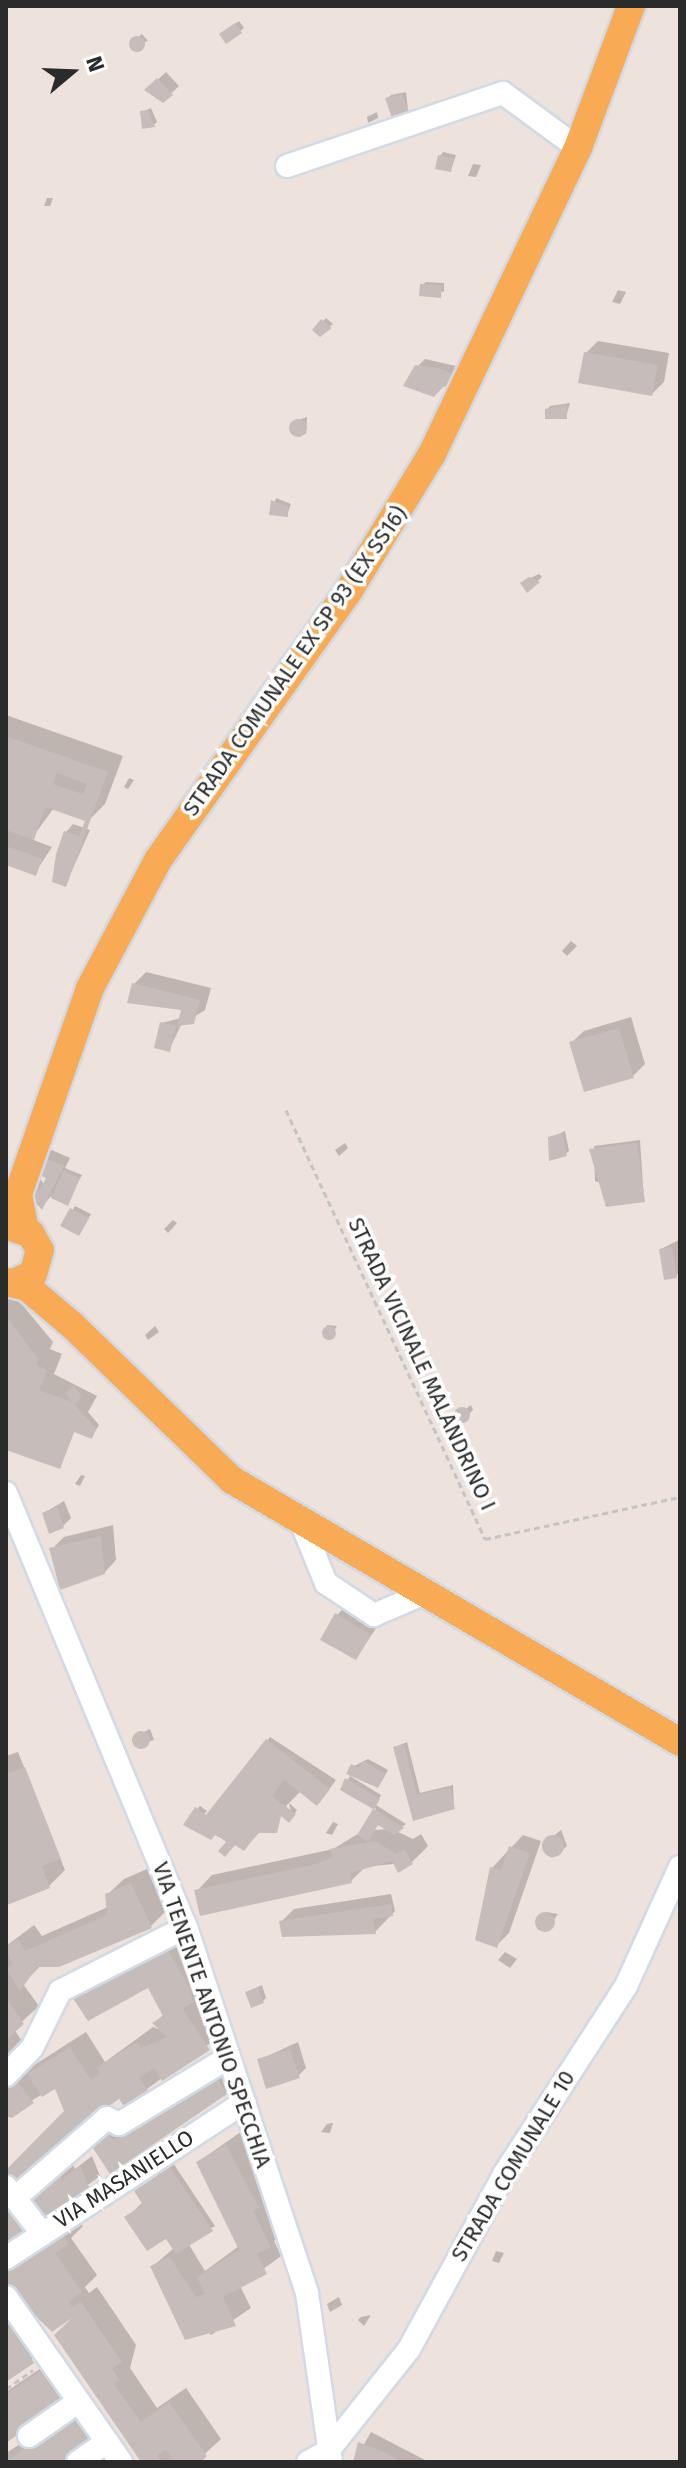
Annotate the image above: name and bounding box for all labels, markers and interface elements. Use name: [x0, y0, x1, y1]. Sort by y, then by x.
north arrow: [32, 32, 112, 112]
text: N: [80, 53, 110, 75]
street label: STRADA COMUNALE EX SP 93 (EX SS16): [177, 501, 413, 821]
street label: STRADA VICINALE MALANDRINO I: [342, 1214, 502, 1514]
street label: VIA TENENTE ANTONIO SPECCHIA: [147, 1859, 277, 2171]
street label: STRADA COMUNALE 10: [446, 2066, 580, 2266]
street label: VIA MASANIELLO: [49, 2124, 199, 2234]

